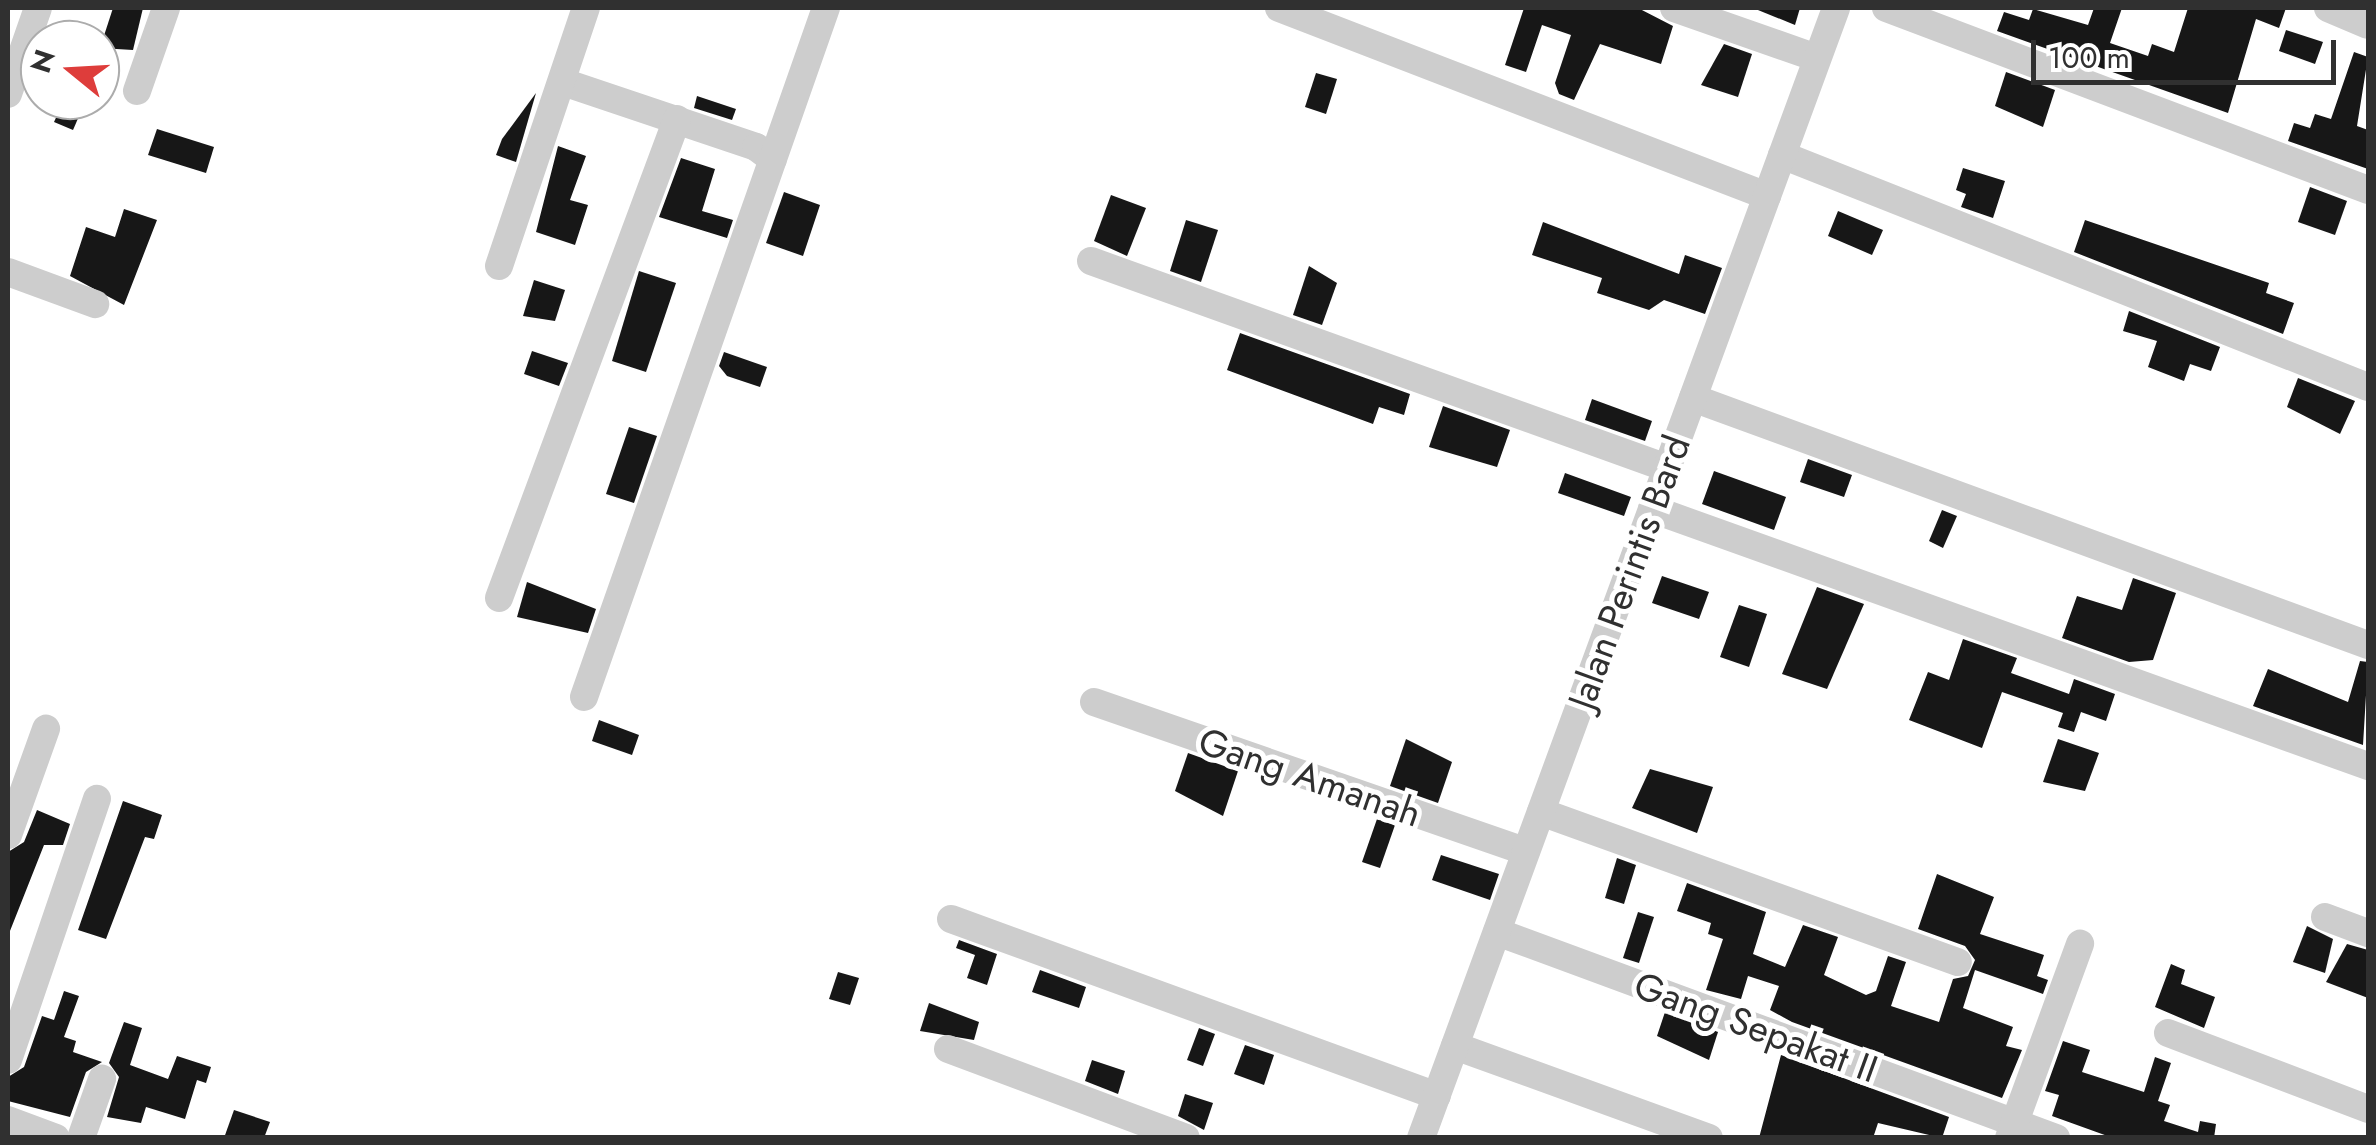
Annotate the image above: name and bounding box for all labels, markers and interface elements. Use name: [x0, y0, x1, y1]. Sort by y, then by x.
north arrow: [20, 20, 120, 120]
scale bar: [2036, 20, 2341, 82]
text: 100 m: [2048, 36, 2130, 79]
text: N: [20, 44, 66, 78]
street label: Jalan Perintis Bard: [1558, 429, 1700, 715]
street label: Gang Amanah: [1193, 718, 1427, 836]
street label: Gang Sepakat II: [1628, 962, 1884, 1092]

